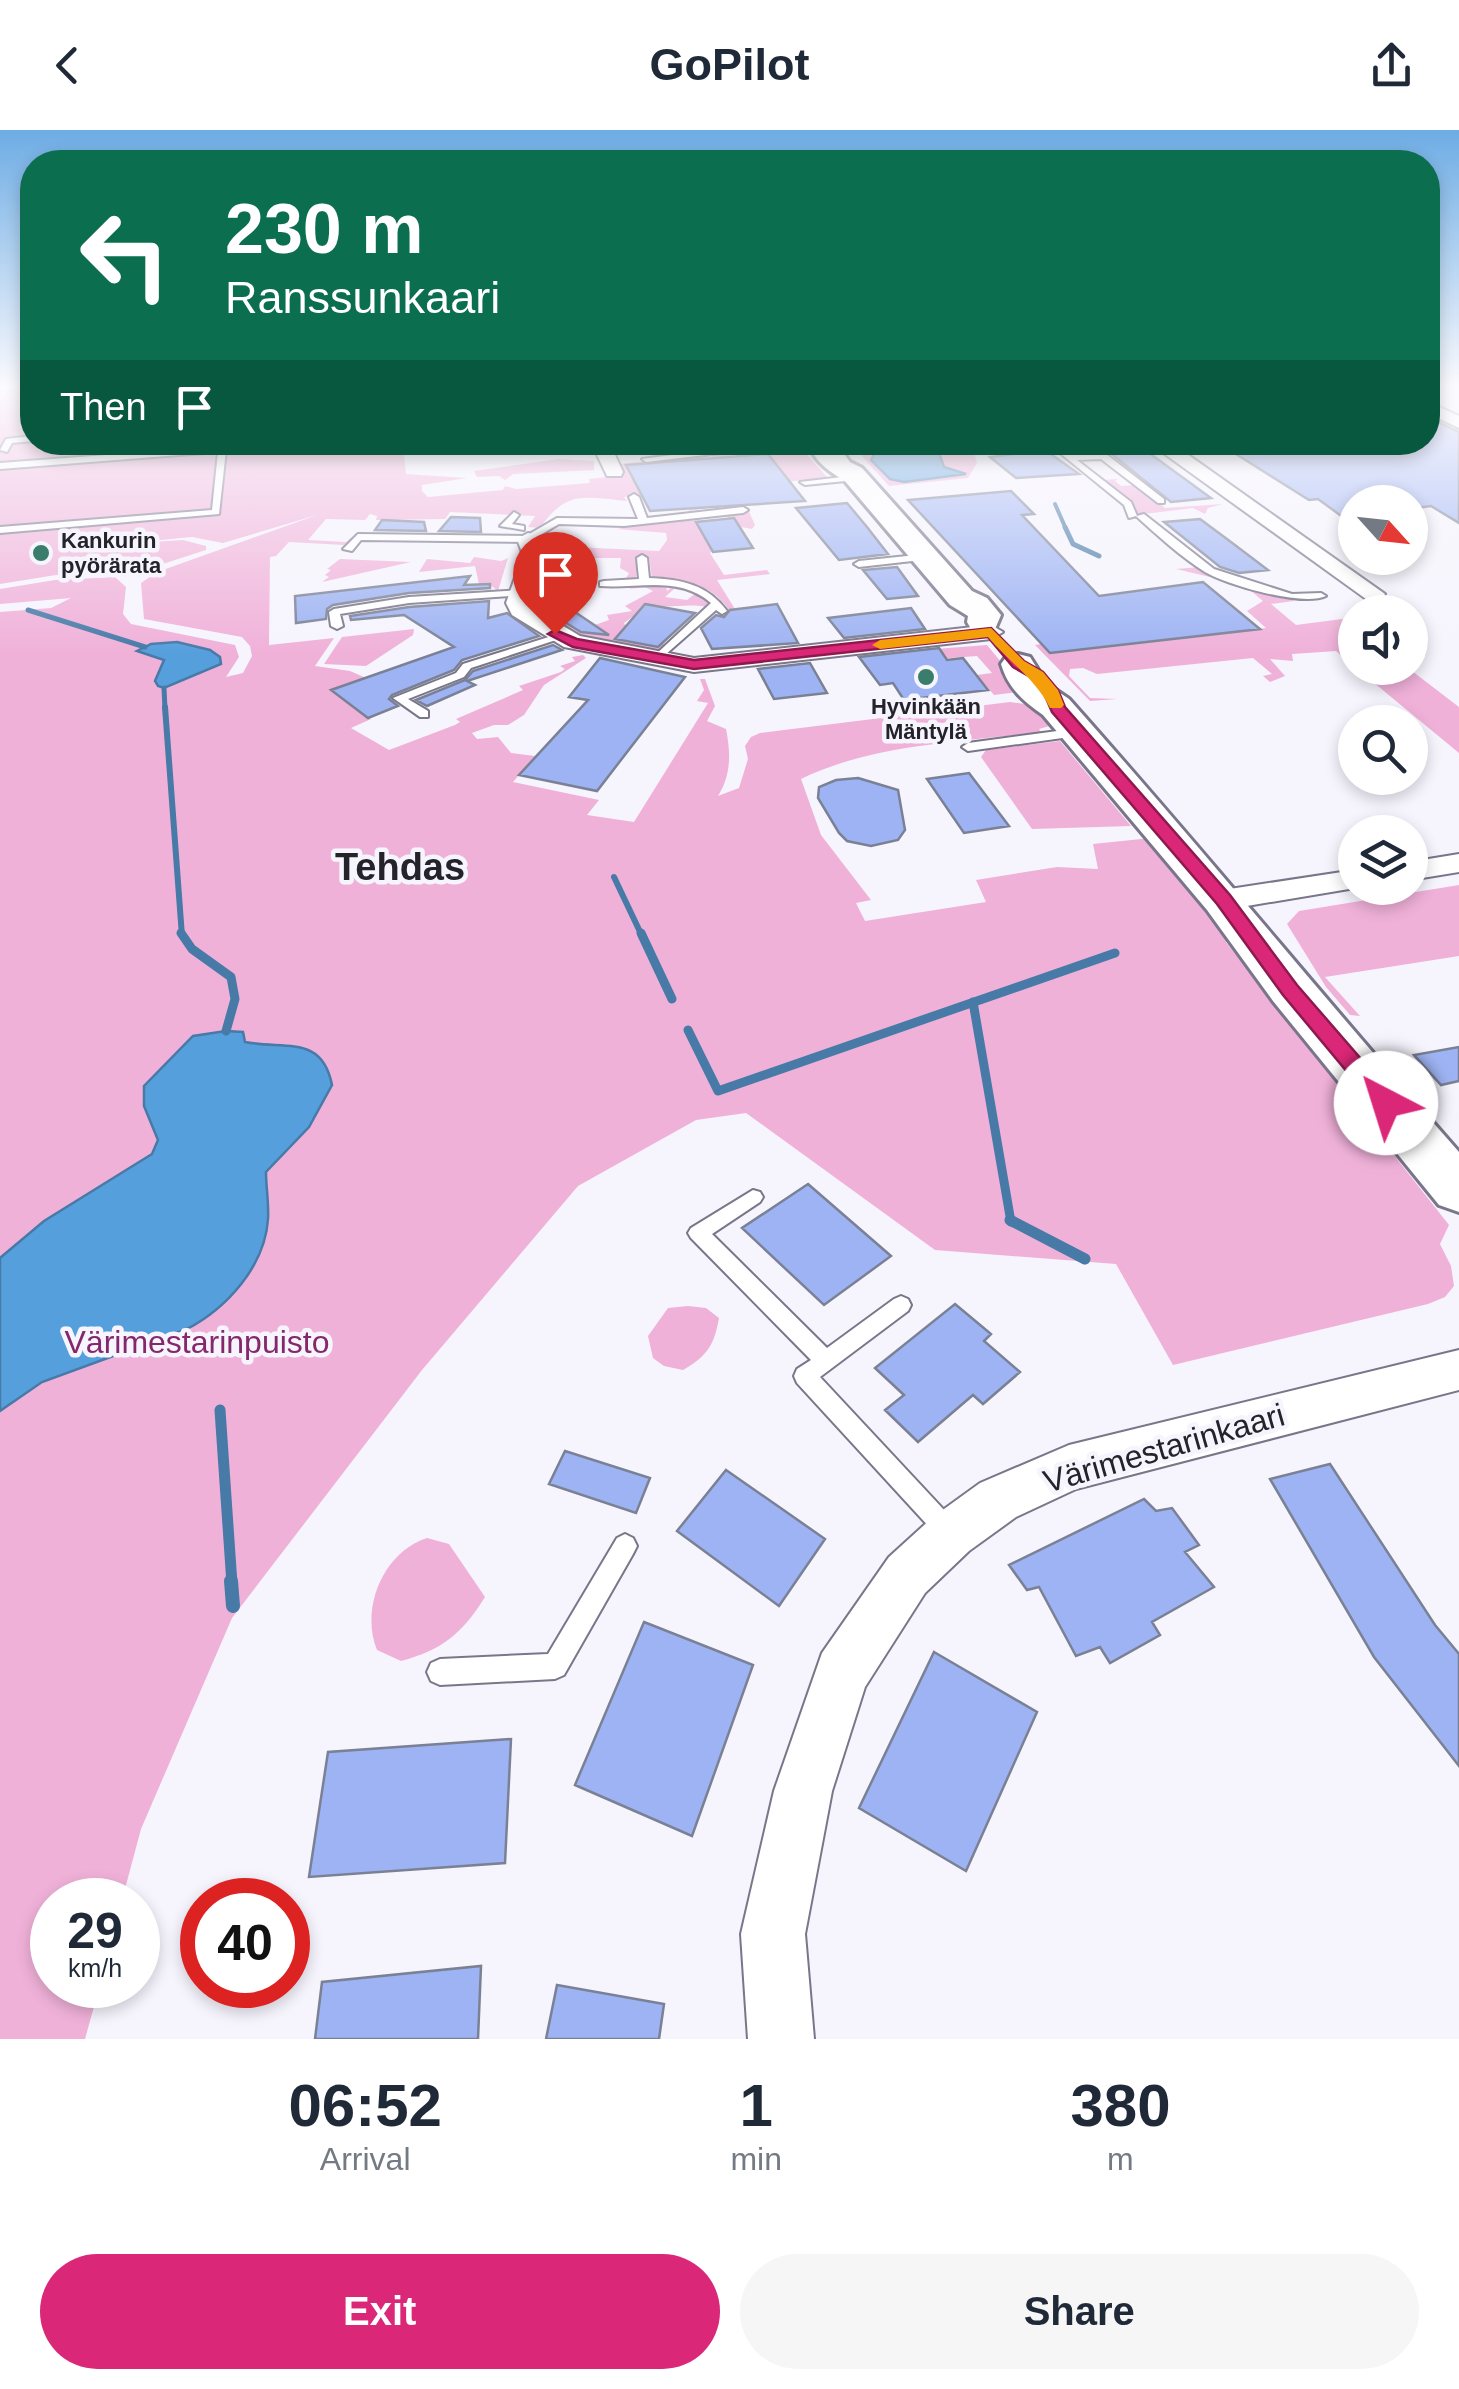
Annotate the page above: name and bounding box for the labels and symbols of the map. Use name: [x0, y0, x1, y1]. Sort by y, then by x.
north arrow: [1338, 485, 1428, 575]
place label: Kankurin pyörärata: [61, 528, 162, 578]
pin: [513, 532, 598, 635]
marker: Kankurin pyörärata: [30, 542, 52, 564]
marker: Hyvinkään Mäntylä: [915, 666, 937, 688]
place label: Hyvinkään Mäntylä: [871, 694, 981, 744]
district label: Tehdas: [335, 846, 465, 888]
position arrow: [1334, 1051, 1438, 1155]
park label: Värimestarinpuisto: [65, 1324, 330, 1360]
street label: Värimestarinkaari: [1039, 1396, 1289, 1500]
speed limit sign: 40: [180, 1878, 310, 2008]

